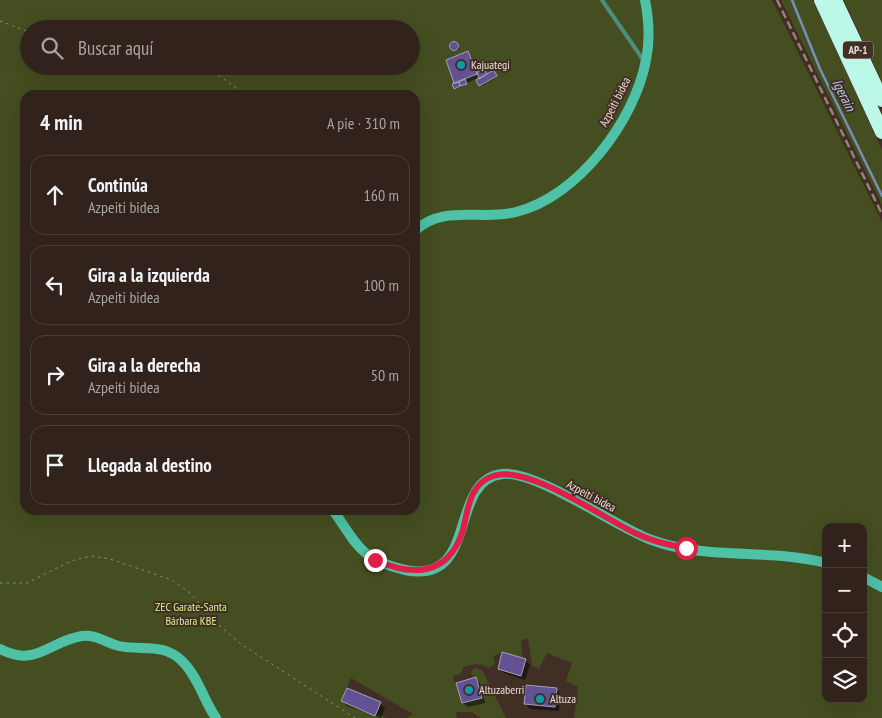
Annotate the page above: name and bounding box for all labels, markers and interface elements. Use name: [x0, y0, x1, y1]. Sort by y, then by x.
search box: [20, 20, 420, 75]
icon: search: [38, 34, 66, 62]
text: Buscar aquí: [78, 36, 153, 60]
road number: AP-1: [843, 42, 873, 58]
place label: Kajuategi: [471, 57, 510, 72]
marker: Kajuategi: [455, 59, 467, 71]
street label: Azpeiti bidea: [596, 74, 634, 129]
water label: Igerain: [829, 76, 860, 115]
text: 4 min: [40, 109, 82, 136]
text: A pie · 310 m: [327, 113, 400, 133]
text: Continúa: [88, 173, 148, 197]
icon: ahead: [41, 181, 69, 209]
text: 160 m: [364, 185, 399, 205]
text: Azpeiti bidea: [88, 197, 160, 217]
text: Gira a la izquierda: [88, 263, 210, 287]
icon: left: [41, 271, 69, 299]
text: 100 m: [364, 275, 399, 295]
text: Azpeiti bidea: [88, 287, 160, 307]
text: Gira a la derecha: [88, 353, 201, 377]
icon: right: [41, 361, 69, 389]
text: 50 m: [371, 365, 399, 385]
text: Azpeiti bidea: [88, 377, 160, 397]
icon: arrive: [41, 451, 69, 479]
text: Llegada al destino: [88, 453, 212, 477]
street label: Azpeiti bidea: [564, 476, 619, 515]
map controls: [822, 523, 867, 703]
button: +: [822, 523, 867, 568]
route start: [675, 537, 698, 560]
route end: [364, 549, 387, 572]
button: −: [822, 568, 867, 613]
park label: ZEC Garate-Santa Bárbara KBE: [155, 599, 227, 628]
button: locate: [822, 613, 867, 658]
button: layers: [822, 658, 867, 703]
place label: Altuzaberri: [479, 682, 524, 697]
marker: Altuzaberri: [463, 684, 475, 696]
place label: Altuza: [550, 691, 576, 706]
marker: Altuza: [534, 693, 546, 705]

